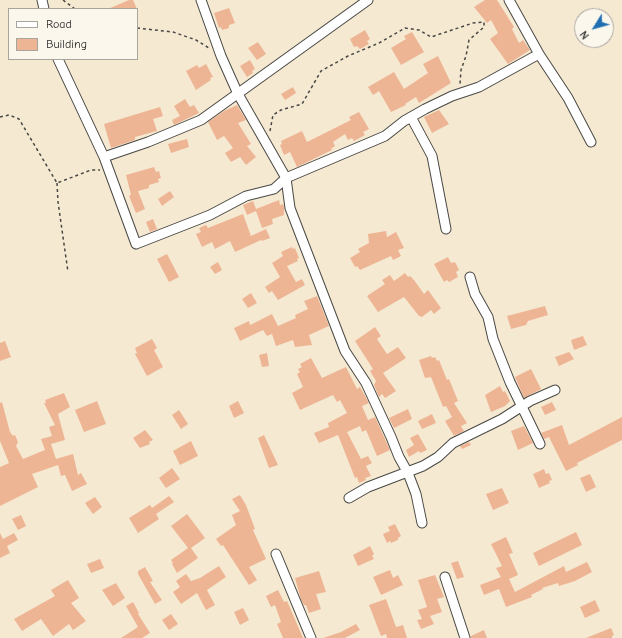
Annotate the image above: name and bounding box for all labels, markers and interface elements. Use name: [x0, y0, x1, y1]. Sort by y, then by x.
legend: [8, 8, 138, 60]
north arrow: [574, 8, 614, 48]
text: Road: [46, 17, 72, 31]
text: N: [577, 28, 592, 42]
text: Building: [46, 37, 87, 51]

